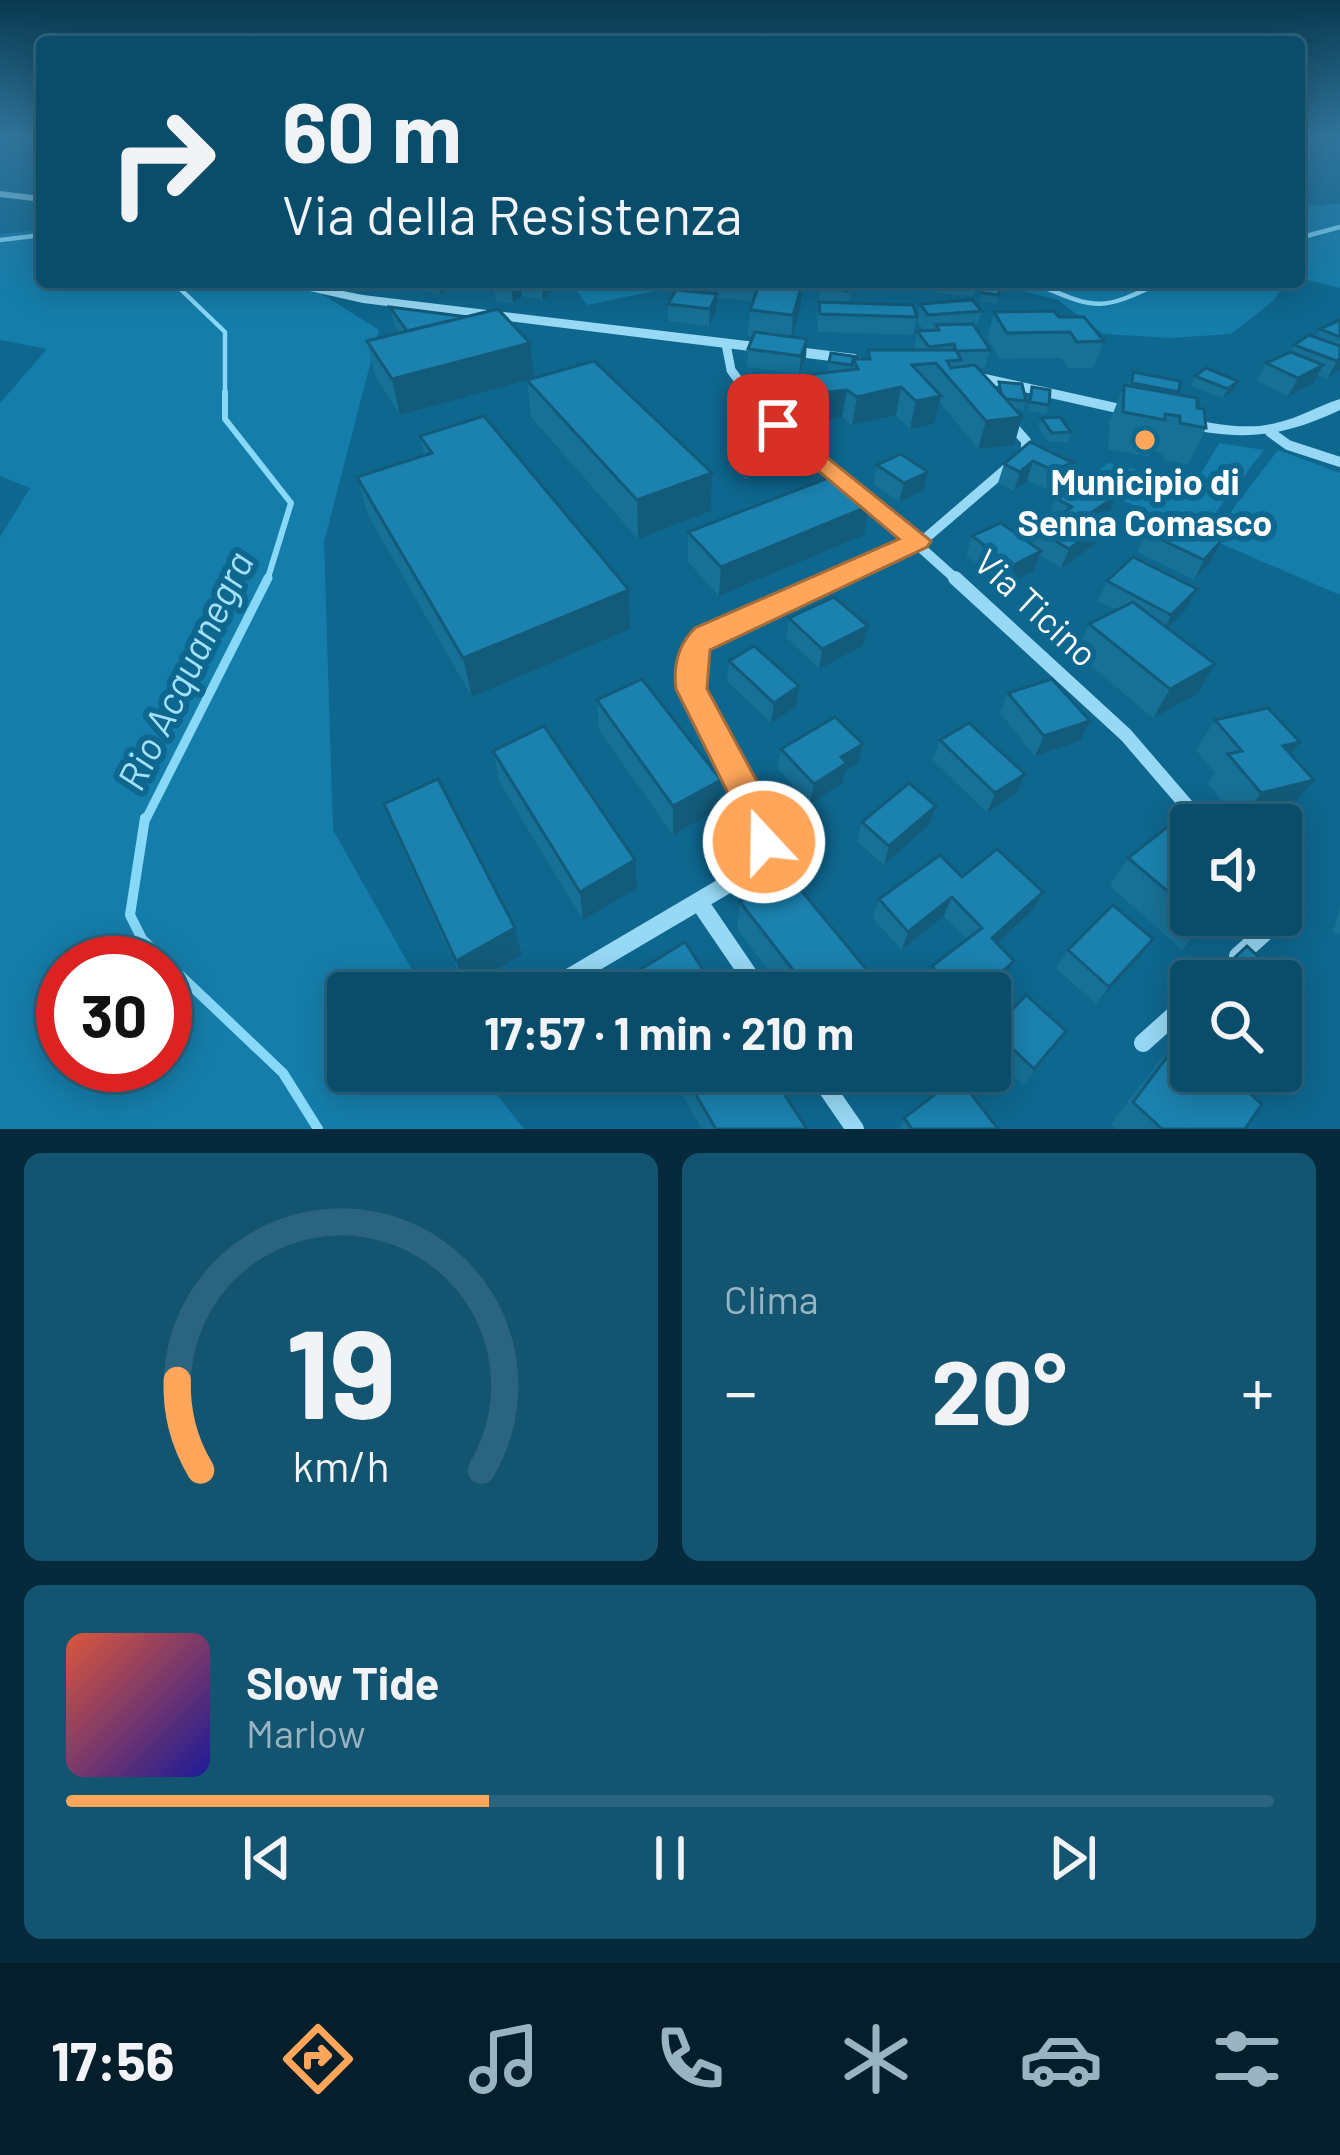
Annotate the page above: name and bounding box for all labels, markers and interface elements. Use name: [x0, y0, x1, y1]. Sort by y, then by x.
text: 60 m: [282, 79, 462, 180]
icon: right: [84, 84, 240, 240]
text: Via della Resistenza: [282, 181, 743, 246]
pin: [727, 374, 829, 476]
icon: arrive: [745, 392, 811, 458]
marker: Municipio di Senna Comasco: [1132, 427, 1158, 453]
place label: Municipio di Senna Comasco: [1018, 459, 1272, 543]
street label: Via Ticino: [967, 540, 1107, 674]
water label: Rio Acquanegra: [106, 543, 262, 797]
position arrow: [701, 779, 827, 905]
map controls: [1170, 804, 1302, 1092]
button: sound: [1170, 804, 1302, 936]
speed limit sign: 30: [36, 936, 192, 1092]
button: search: [1170, 960, 1302, 1092]
text: 17:57 · 1 min · 210 m: [484, 1005, 854, 1059]
text: Clima: [724, 1275, 819, 1322]
text: 19: [286, 1294, 396, 1444]
text: 20°: [931, 1335, 1067, 1443]
text: −: [724, 1350, 757, 1429]
text: +: [1241, 1350, 1274, 1429]
text: km/h: [292, 1439, 390, 1491]
text: Slow Tide: [246, 1655, 439, 1709]
text: Marlow: [246, 1709, 366, 1756]
icon: previous: [234, 1825, 300, 1891]
icon: pause: [637, 1825, 703, 1891]
icon: next: [1040, 1825, 1106, 1891]
icon: directions: [276, 2017, 360, 2101]
icon: music: [462, 2017, 546, 2101]
icon: phone: [648, 2017, 732, 2101]
icon: climate: [834, 2017, 918, 2101]
icon: car: [1019, 2017, 1103, 2101]
icon: filters: [1205, 2017, 1289, 2101]
text: 17:56: [51, 2027, 175, 2092]

